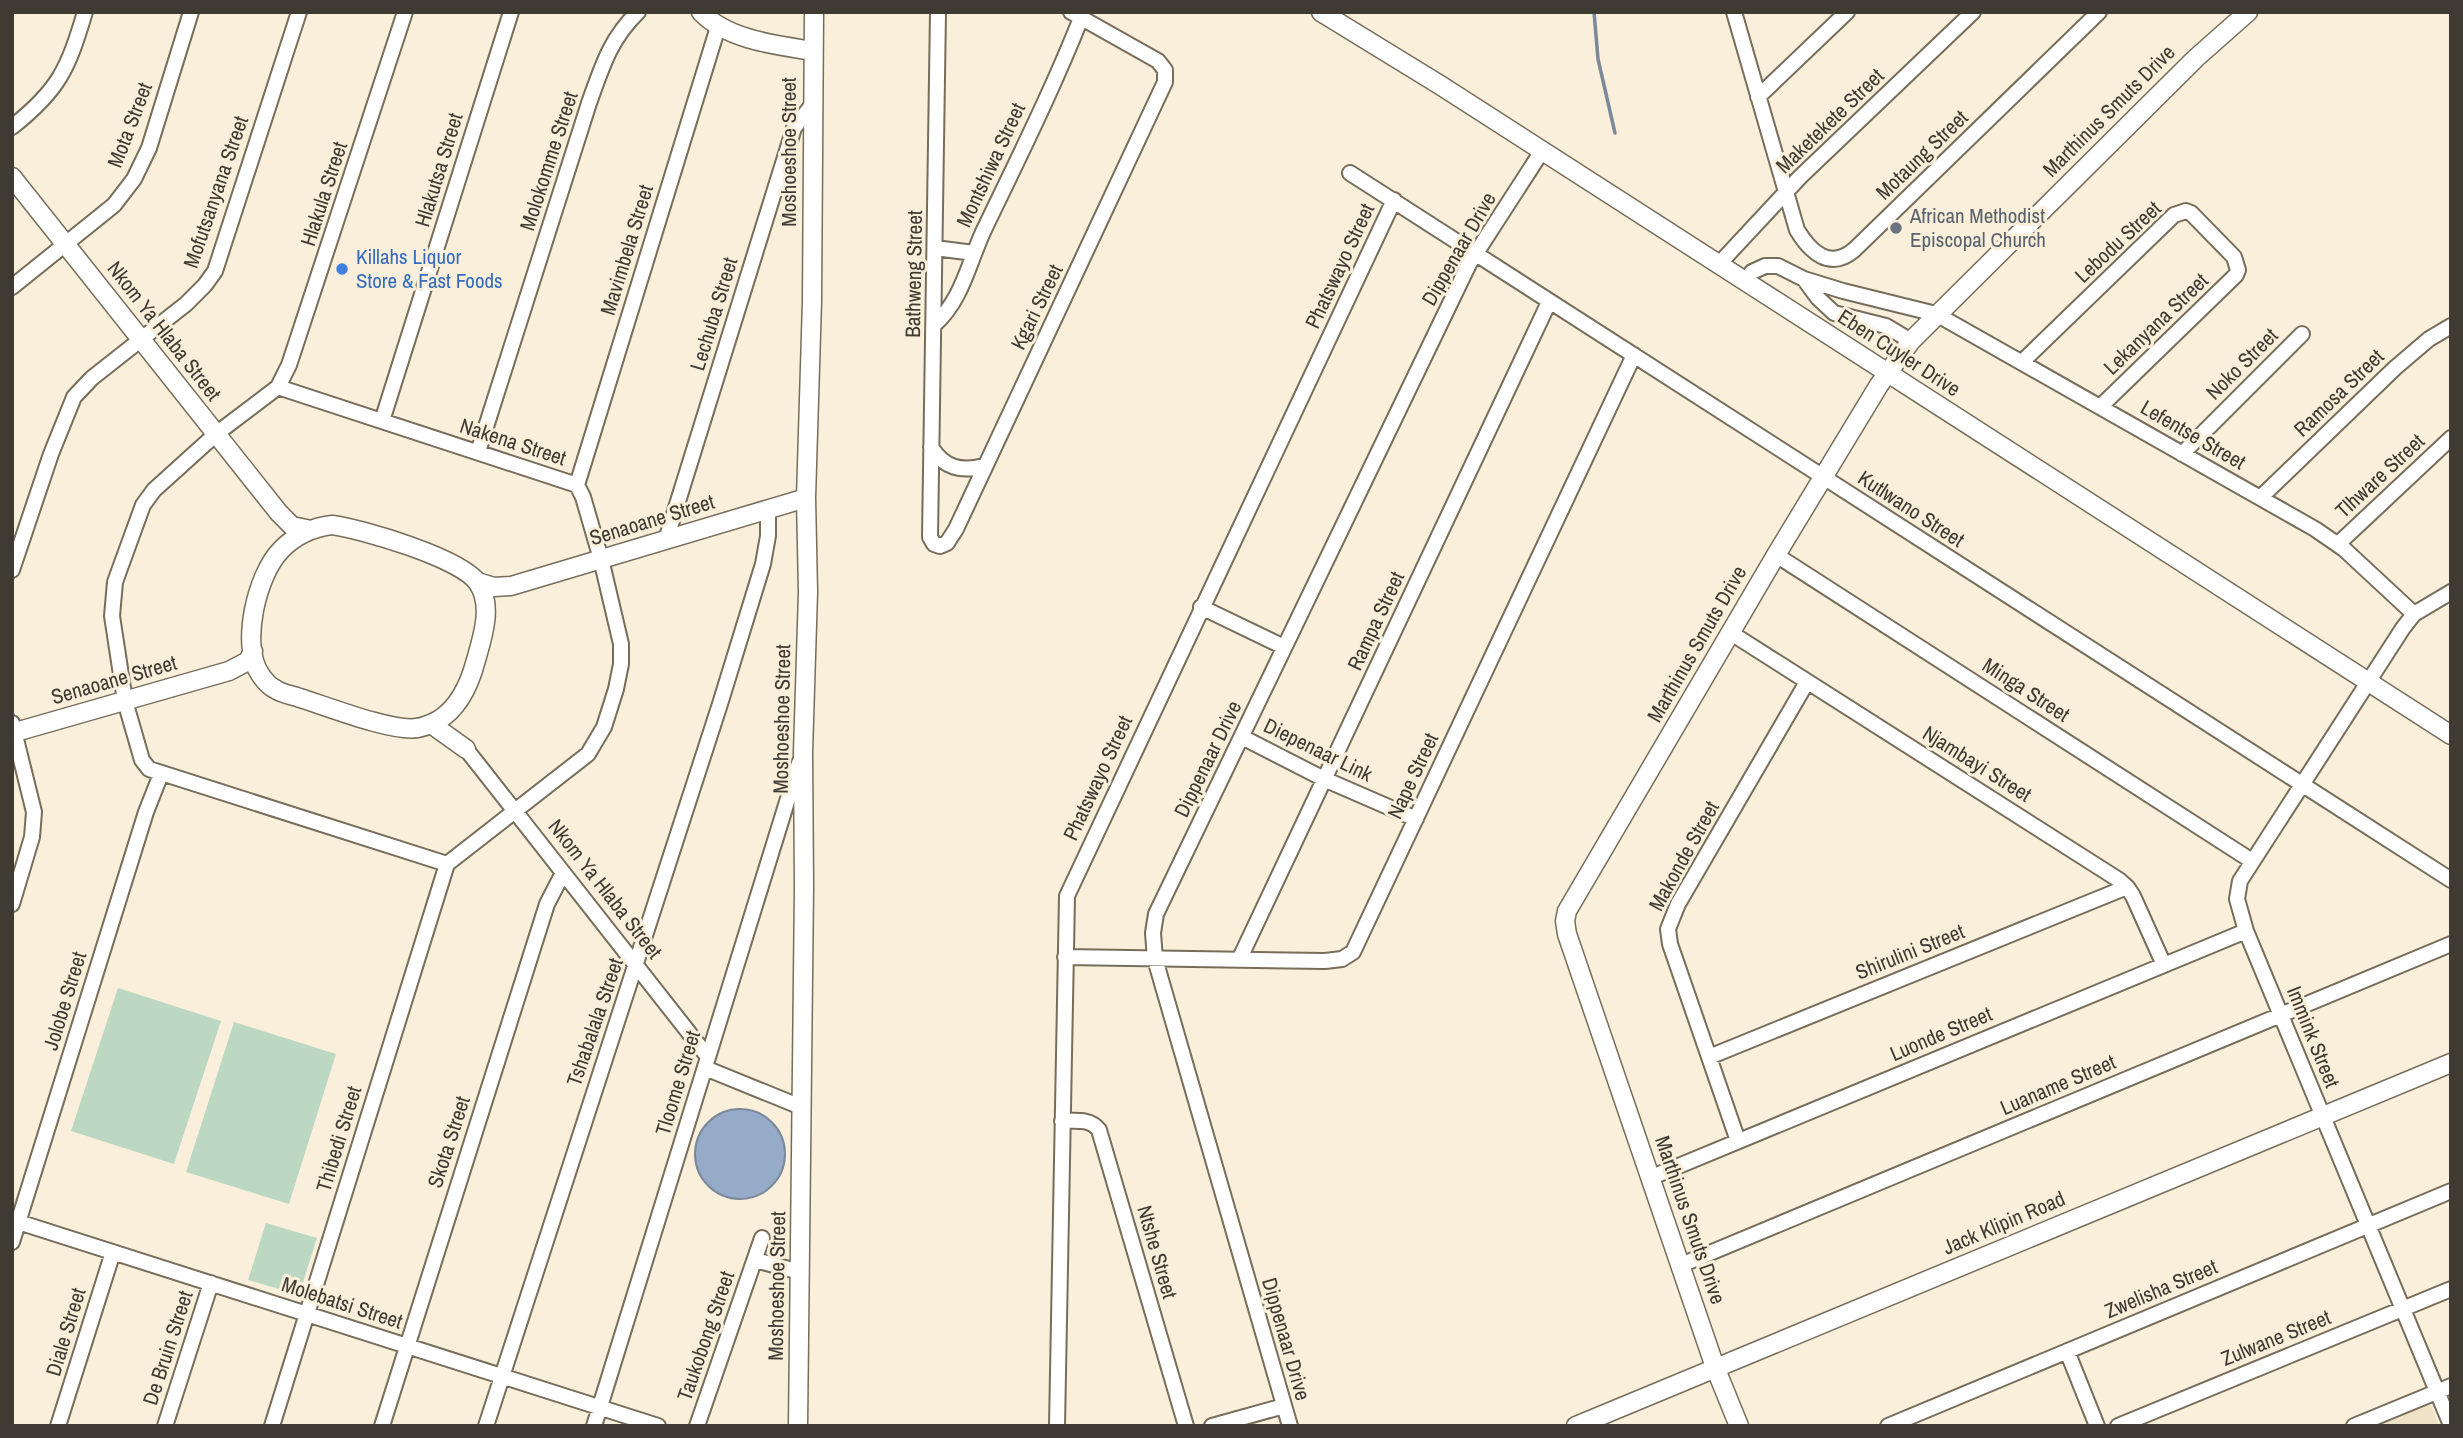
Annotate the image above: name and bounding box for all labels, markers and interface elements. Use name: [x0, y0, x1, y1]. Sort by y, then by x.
street label: Marthinus Smuts Drive: [2036, 38, 2181, 183]
street label: Maketekete Street: [1769, 62, 1890, 180]
street label: Moshoeshoe Street: [774, 77, 803, 227]
street label: Mota Street: [100, 78, 159, 172]
street label: Molokomme Street: [512, 87, 585, 234]
street label: Montshiwa Street: [949, 98, 1032, 232]
street label: Motaung Street: [1869, 103, 1974, 206]
street label: Hlakutsa Street: [407, 109, 470, 230]
street label: Mofutsanyana Street: [176, 112, 255, 272]
street label: Hlakula Street: [293, 138, 354, 250]
street label: Mavimbela Street: [593, 181, 660, 319]
street label: Dippenaar Drive: [1414, 187, 1503, 311]
street label: Lebodu Street: [2068, 194, 2167, 289]
street label: Phatswayo Street: [1298, 198, 1381, 333]
place label: African Methodist Episcopal Church: [1909, 201, 2046, 254]
street label: Bathweng Street: [898, 210, 929, 338]
marker: African Methodist Episcopal Church: [1888, 220, 1904, 236]
place label: Killahs Liquor Store & Fast Foods: [356, 242, 503, 295]
street label: Lechuba Street: [683, 254, 745, 374]
street label: Nkom Ya Hlaba Street: [101, 255, 228, 407]
street label: Kgari Street: [1003, 259, 1070, 354]
marker: Killahs Liquor Store & Fast Foods: [334, 261, 350, 277]
street label: Lekanyana Street: [2097, 266, 2214, 381]
street label: Eben Cuyler Drive: [1832, 302, 1966, 403]
street label: Noko Street: [2199, 321, 2284, 406]
street label: Ramosa Street: [2287, 342, 2390, 443]
street label: Lefentse Street: [2135, 393, 2251, 476]
street label: Nakena Street: [456, 411, 570, 472]
street label: Tlhware Street: [2329, 427, 2431, 524]
street label: Kutlwano Street: [1852, 463, 1970, 554]
street label: Senaoane Street: [586, 487, 718, 552]
street label: Marthinus Smuts Drive: [1640, 560, 1753, 727]
street label: Rampa Street: [1340, 566, 1411, 675]
street label: Moshoeshoe Street: [766, 644, 797, 794]
street label: Senaoane Street: [48, 648, 180, 711]
street label: Minga Street: [1977, 651, 2076, 729]
street label: Dippenaar Drive: [1167, 696, 1248, 822]
street label: Phatswayo Street: [1056, 710, 1139, 845]
street label: Diepenaar Link: [1259, 711, 1378, 789]
street label: Njambayi Street: [1917, 719, 2037, 809]
street label: Nape Street: [1380, 728, 1445, 824]
street label: Makonde Street: [1641, 795, 1726, 916]
street label: Nkom Ya Hlaba Street: [542, 813, 669, 965]
street label: Shirulini Street: [1851, 916, 1969, 986]
street label: Jolobe Street: [36, 948, 93, 1054]
street label: Tshabalala Street: [559, 954, 630, 1090]
street label: Immink Street: [2280, 982, 2347, 1092]
street label: Luonde Street: [1885, 999, 1996, 1068]
street label: Tloome Street: [648, 1027, 707, 1139]
street label: Luaname Street: [1996, 1047, 2120, 1122]
street label: Thibedi Street: [309, 1082, 368, 1195]
street label: Skota Street: [420, 1092, 477, 1191]
street label: Marthinus Smuts Drive: [1648, 1132, 1733, 1308]
street label: Jack Klipin Road: [1938, 1184, 2069, 1261]
street label: Ntshe Street: [1130, 1202, 1185, 1302]
street label: Moshoeshoe Street: [761, 1211, 792, 1361]
street label: Zwelisha Street: [2100, 1252, 2222, 1325]
street label: Taukobong Street: [670, 1267, 741, 1405]
street label: Molebatsi Street: [278, 1269, 406, 1336]
street label: Dippenaar Drive: [1255, 1274, 1318, 1404]
street label: Diale Street: [38, 1284, 93, 1380]
street label: De Bruin Street: [135, 1287, 200, 1409]
street label: Zulwane Street: [2217, 1302, 2335, 1373]

